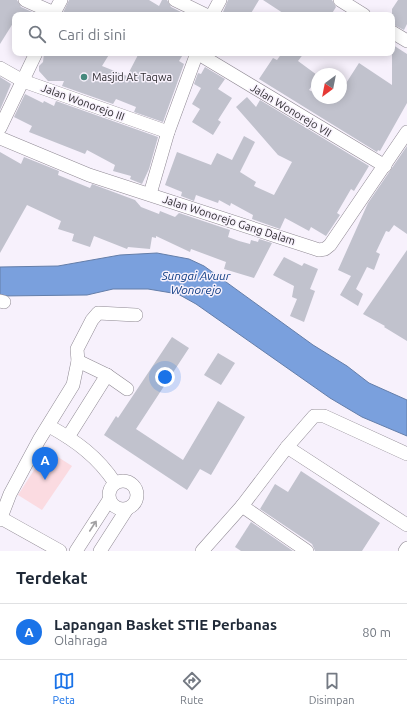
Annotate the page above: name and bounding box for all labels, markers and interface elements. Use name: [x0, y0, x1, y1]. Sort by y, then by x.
search box: [12, 12, 395, 56]
icon: search: [26, 23, 48, 45]
text: Cari di sini: [58, 26, 126, 43]
north arrow: [311, 68, 347, 104]
place label: Masjid At Taqwa: [92, 71, 172, 83]
marker: Masjid At Taqwa: [79, 72, 89, 82]
street label: Jalan Wonorejo III: [40, 81, 126, 123]
street label: Jalan Wonorejo VII: [248, 81, 334, 139]
street label: Jalan Wonorejo Gang Dalam: [161, 193, 297, 247]
water label: Sungai Avuur Wonorejo: [161, 269, 231, 296]
your location: [155, 367, 175, 387]
pin: A: [32, 447, 58, 480]
one-way arrow: [89, 521, 97, 532]
text: Terdekat: [16, 568, 88, 587]
text: Lapangan Basket STIE Perbanas: [54, 616, 277, 633]
text: A: [24, 625, 34, 639]
text: 80 m: [362, 625, 391, 639]
text: Olahraga: [54, 633, 107, 647]
tab: Peta: [53, 670, 75, 706]
tab: Rute: [180, 670, 204, 706]
tab: Disimpan: [309, 670, 354, 706]

